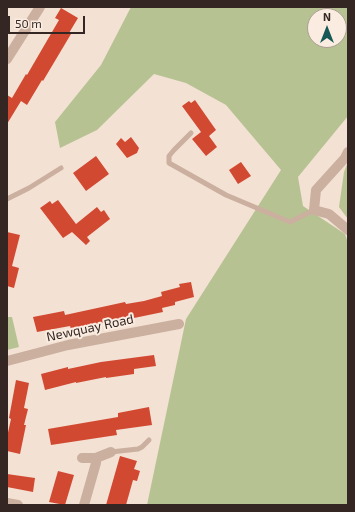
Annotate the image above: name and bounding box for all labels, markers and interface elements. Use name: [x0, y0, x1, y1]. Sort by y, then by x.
scale bar: [10, 8, 87, 34]
north arrow: [307, 8, 347, 48]
text: N: [323, 10, 331, 23]
text: 50 m: [15, 16, 42, 30]
street label: Newquay Road: [45, 311, 135, 345]

